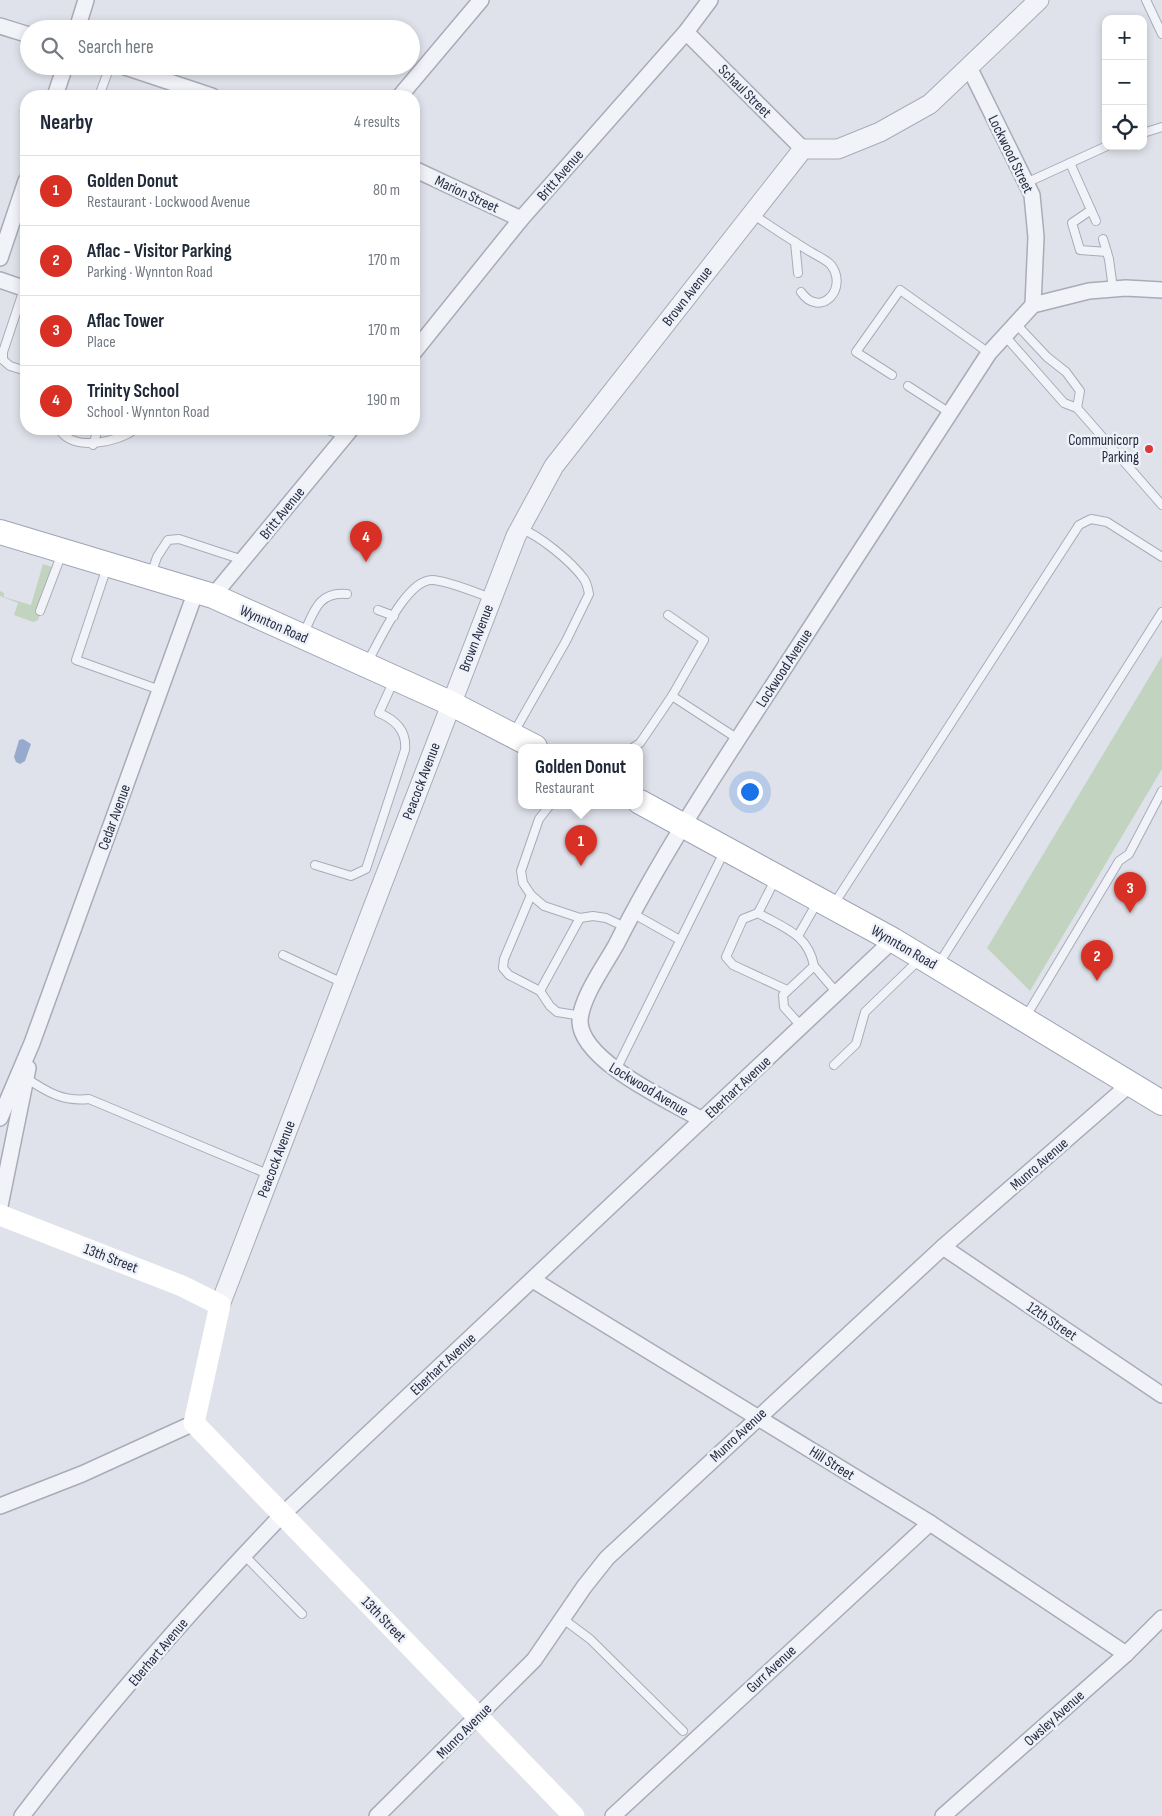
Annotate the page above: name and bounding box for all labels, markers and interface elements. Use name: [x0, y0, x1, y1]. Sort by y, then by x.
map controls: [1102, 15, 1147, 150]
button: +: [1102, 15, 1147, 60]
search box: [20, 20, 420, 75]
icon: search: [38, 34, 66, 62]
text: Search here: [78, 36, 154, 59]
button: −: [1102, 60, 1147, 105]
street label: Schaul Street: [714, 61, 776, 122]
button: locate: [1102, 105, 1147, 150]
text: Nearby: [40, 110, 93, 135]
street label: Lockwood Street: [983, 112, 1038, 197]
text: 4 results: [354, 113, 400, 132]
street label: Britt Avenue: [533, 146, 588, 205]
text: Golden Donut: [87, 170, 178, 193]
street label: Marion Street: [432, 171, 502, 218]
text: 1: [53, 181, 59, 200]
text: 80 m: [373, 181, 400, 200]
text: Restaurant · Lockwood Avenue: [87, 193, 250, 212]
text: Aflac - Visitor Parking: [87, 240, 232, 263]
text: 2: [52, 251, 60, 270]
text: 170 m: [368, 251, 400, 270]
text: Parking · Wynnton Road: [87, 263, 213, 282]
street label: Brown Avenue: [658, 263, 717, 330]
text: Aflac Tower: [87, 310, 164, 333]
text: 3: [52, 321, 60, 340]
text: 170 m: [368, 321, 400, 340]
text: Place: [87, 333, 116, 352]
text: Trinity School: [87, 380, 179, 403]
text: 4: [52, 391, 60, 410]
text: 190 m: [367, 391, 400, 410]
text: School · Wynnton Road: [87, 403, 209, 422]
place label: Communicorp Parking: [1068, 431, 1139, 467]
marker: Communicorp Parking: [1143, 443, 1155, 455]
street label: Britt Avenue: [256, 483, 309, 543]
pin: 4: [350, 521, 382, 562]
street label: Wynnton Road: [237, 601, 311, 648]
street label: Brown Avenue: [455, 602, 498, 675]
street label: Lockwood Avenue: [752, 626, 817, 711]
street label: Peacock Avenue: [398, 740, 445, 822]
popup: [518, 744, 643, 809]
text: Golden Donut: [535, 756, 626, 779]
text: Restaurant: [535, 779, 594, 798]
your location: [737, 779, 763, 805]
street label: Cedar Avenue: [94, 782, 135, 853]
pin: 1: [565, 825, 597, 866]
pin: 3: [1114, 872, 1146, 913]
street label: Wynnton Road: [867, 921, 940, 974]
pin: 2: [1081, 940, 1113, 981]
street label: Eberhart Avenue: [701, 1052, 775, 1123]
street label: Lockwood Avenue: [605, 1058, 692, 1121]
street label: Peacock Avenue: [253, 1118, 300, 1200]
street label: Munro Avenue: [1006, 1134, 1072, 1195]
street label: 13th Street: [81, 1239, 141, 1278]
street label: 12th Street: [1023, 1298, 1081, 1345]
street label: Eberhart Avenue: [406, 1329, 480, 1400]
street label: Munro Avenue: [706, 1404, 771, 1467]
street label: Hill Street: [805, 1442, 858, 1485]
street label: 13th Street: [357, 1592, 410, 1647]
street label: Eberhart Avenue: [124, 1614, 192, 1690]
street label: Gurr Avenue: [742, 1641, 800, 1697]
street label: Owsley Avenue: [1020, 1686, 1088, 1750]
street label: Munro Avenue: [433, 1700, 496, 1763]

